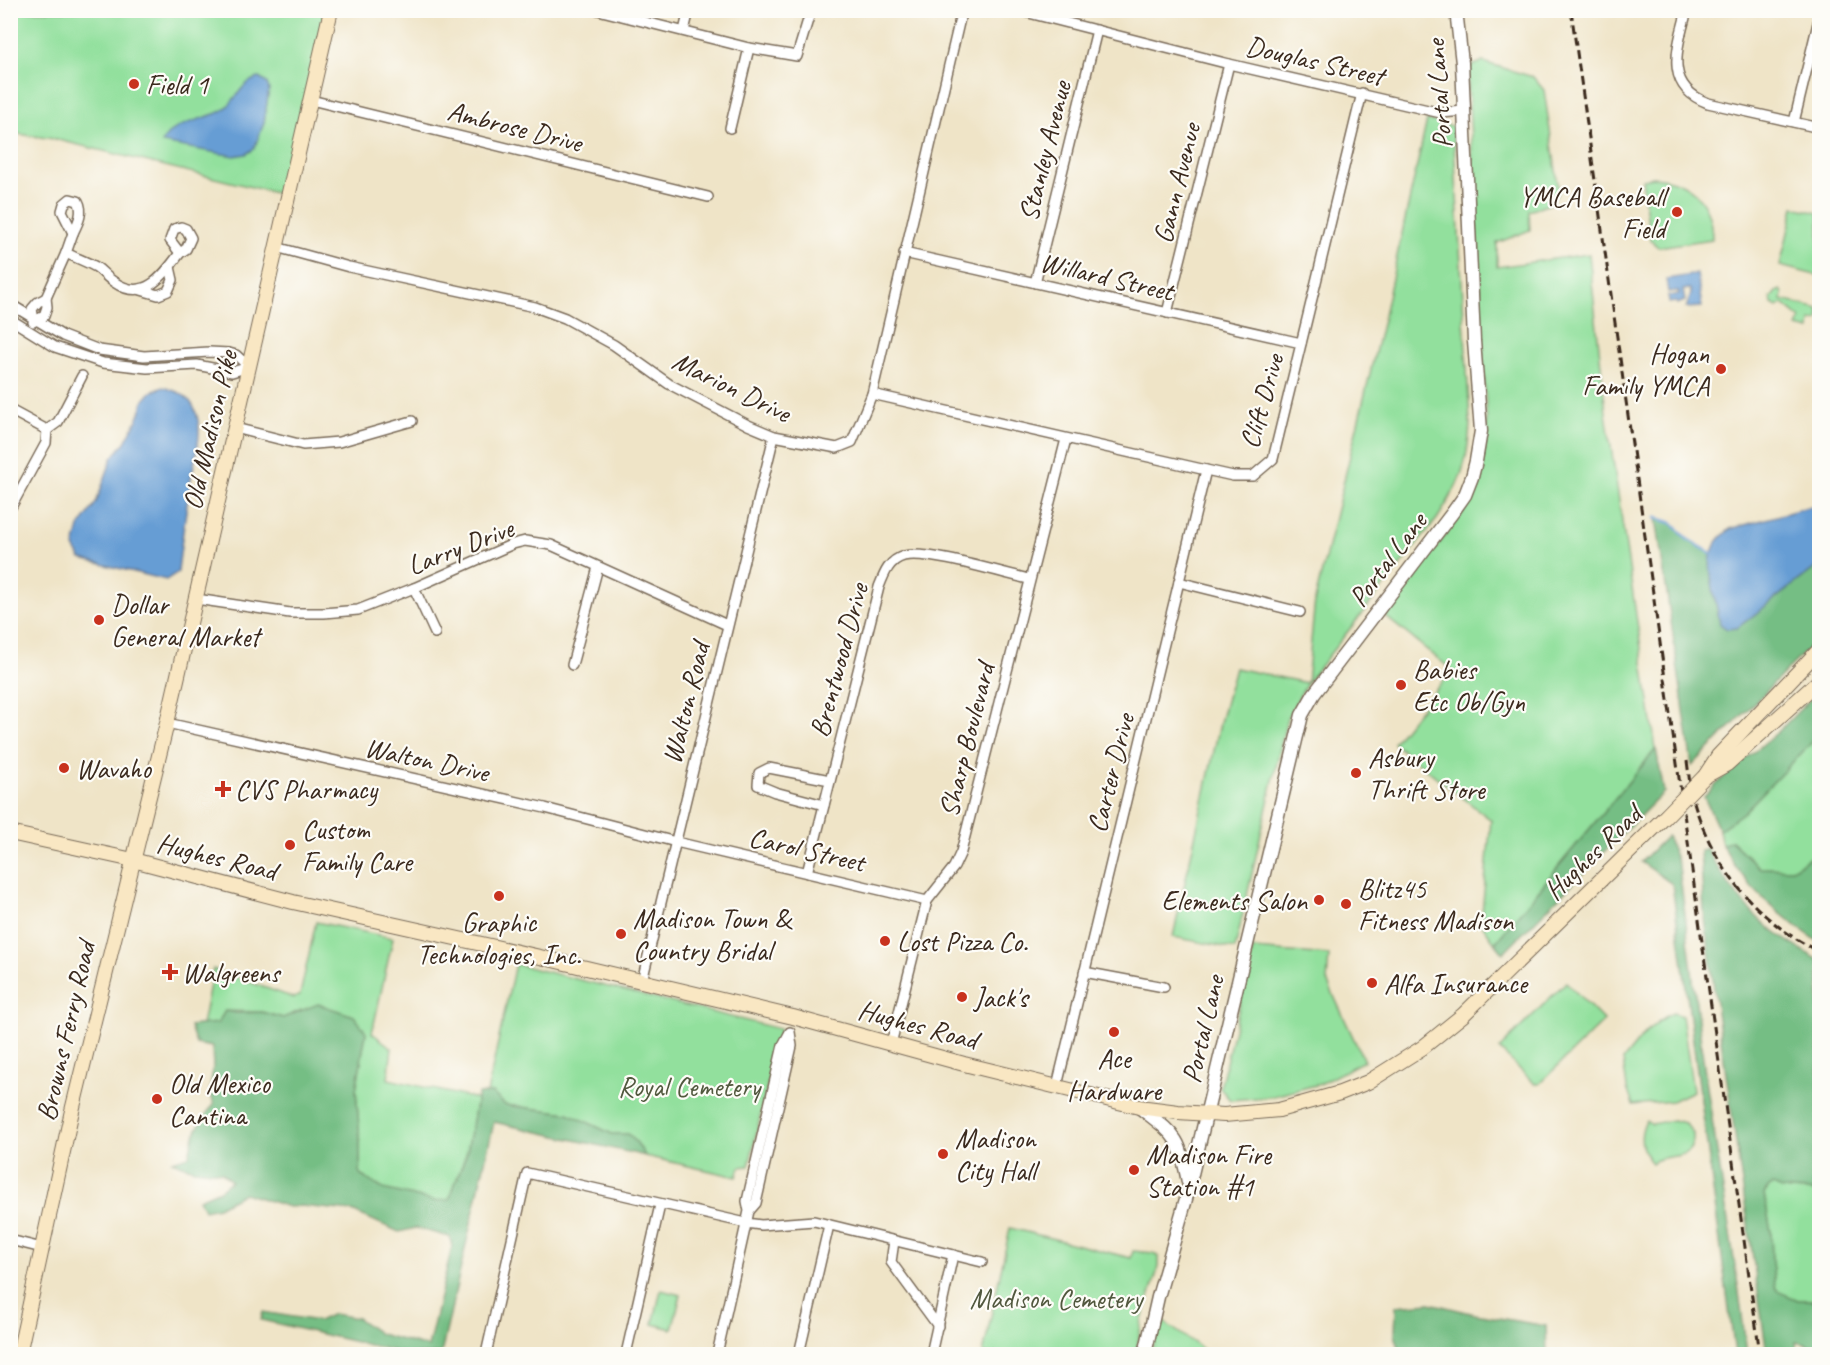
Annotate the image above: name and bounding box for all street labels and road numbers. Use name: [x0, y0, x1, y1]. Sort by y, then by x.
street label: Douglas Street: [1243, 28, 1391, 94]
street label: Portal Lane: [1417, 36, 1460, 150]
street label: Stanley Avenue: [1010, 76, 1079, 225]
street label: Ambrose Drive: [444, 93, 587, 161]
street label: Gann Avenue: [1145, 118, 1209, 247]
street label: Willard Street: [1037, 244, 1179, 309]
street label: Marion Drive: [667, 343, 798, 431]
street label: Old Madison Pike: [174, 345, 245, 513]
street label: Clift Drive: [1231, 348, 1292, 452]
street label: Portal Lane: [1341, 504, 1435, 613]
street label: Larry Drive: [402, 510, 520, 583]
street label: Brentwood Drive: [801, 578, 876, 741]
street label: Walton Road: [654, 635, 718, 767]
street label: Sharp Boulevard: [931, 656, 1003, 820]
street label: Carter Drive: [1079, 708, 1143, 836]
street label: Walton Drive: [362, 729, 494, 790]
street label: Hughes Road: [1536, 795, 1651, 907]
street label: Carol Street: [746, 819, 871, 880]
street label: Hughes Road: [153, 825, 284, 889]
street label: Browns Ferry Road: [28, 934, 104, 1124]
street label: Portal Lane: [1173, 970, 1232, 1086]
street label: Hughes Road: [854, 992, 985, 1058]

